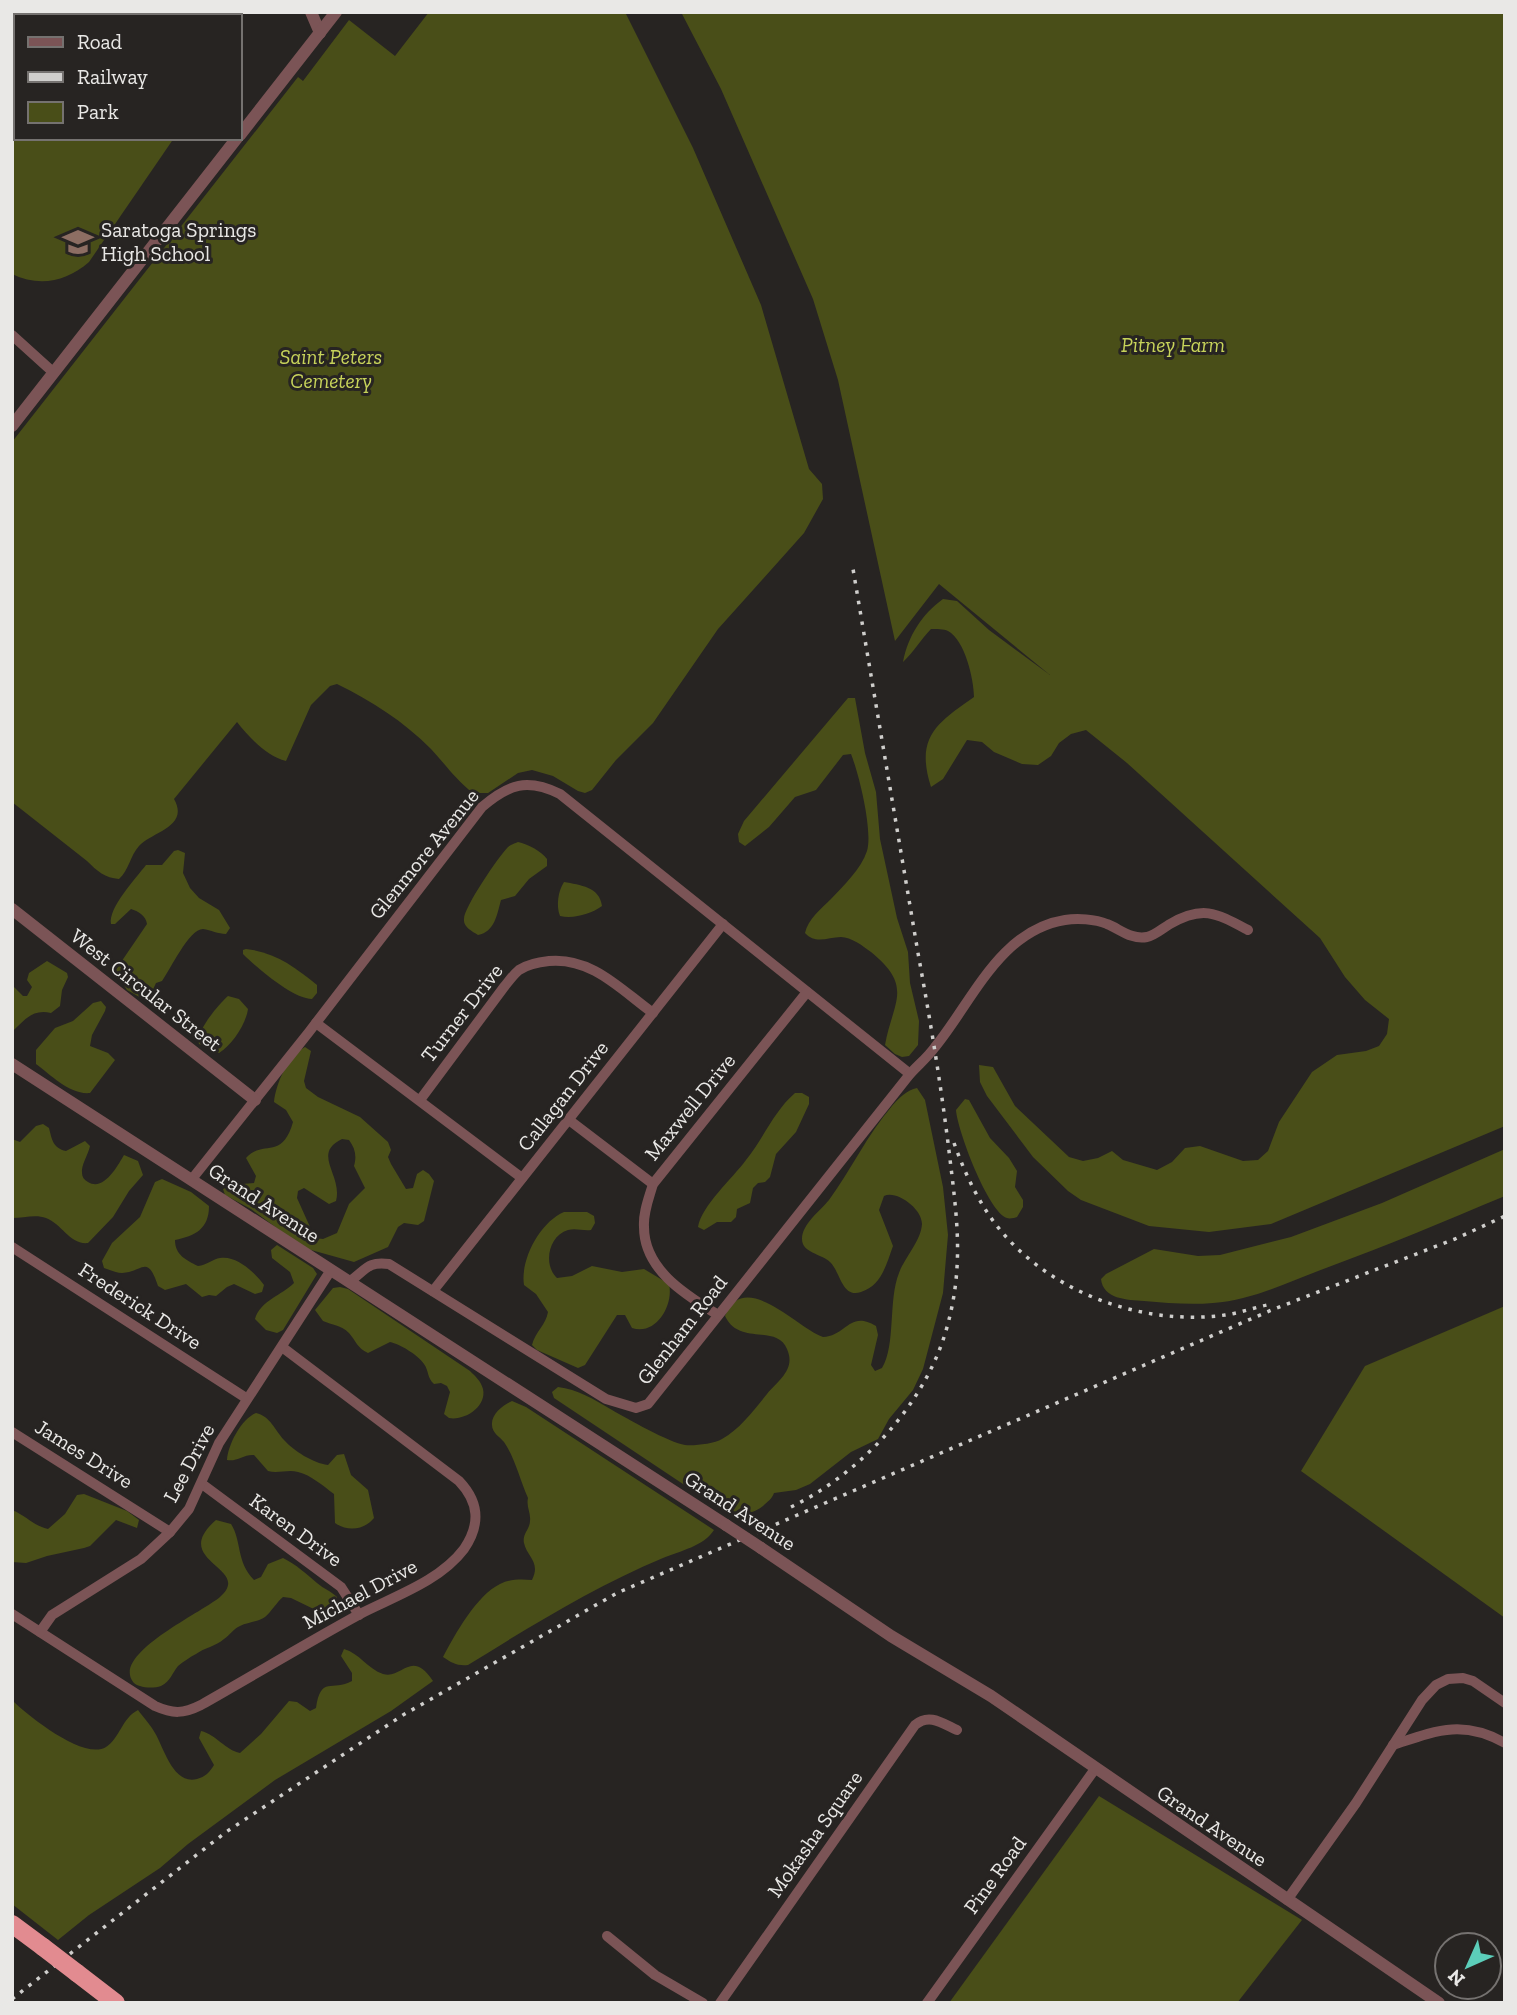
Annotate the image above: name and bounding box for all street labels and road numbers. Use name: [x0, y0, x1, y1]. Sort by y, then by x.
street label: Glenmore Avenue: [363, 783, 484, 924]
street label: West Circular Street: [66, 923, 227, 1056]
street label: Turner Drive: [415, 958, 508, 1067]
street label: Callagan Drive: [512, 1036, 613, 1156]
street label: Maxwell Drive: [639, 1048, 740, 1165]
street label: Grand Avenue: [204, 1157, 325, 1248]
street label: Frederick Drive: [74, 1257, 206, 1355]
street label: Glenham Road: [631, 1270, 732, 1389]
street label: James Drive: [31, 1414, 138, 1494]
street label: Lee Drive: [157, 1419, 220, 1506]
street label: Grand Avenue: [680, 1465, 801, 1556]
street label: Karen Drive: [245, 1488, 348, 1572]
street label: Michael Drive: [298, 1553, 421, 1634]
street label: Mokasha Square: [762, 1766, 868, 1902]
street label: Grand Avenue: [1152, 1780, 1272, 1872]
street label: Pine Road: [958, 1831, 1031, 1918]

